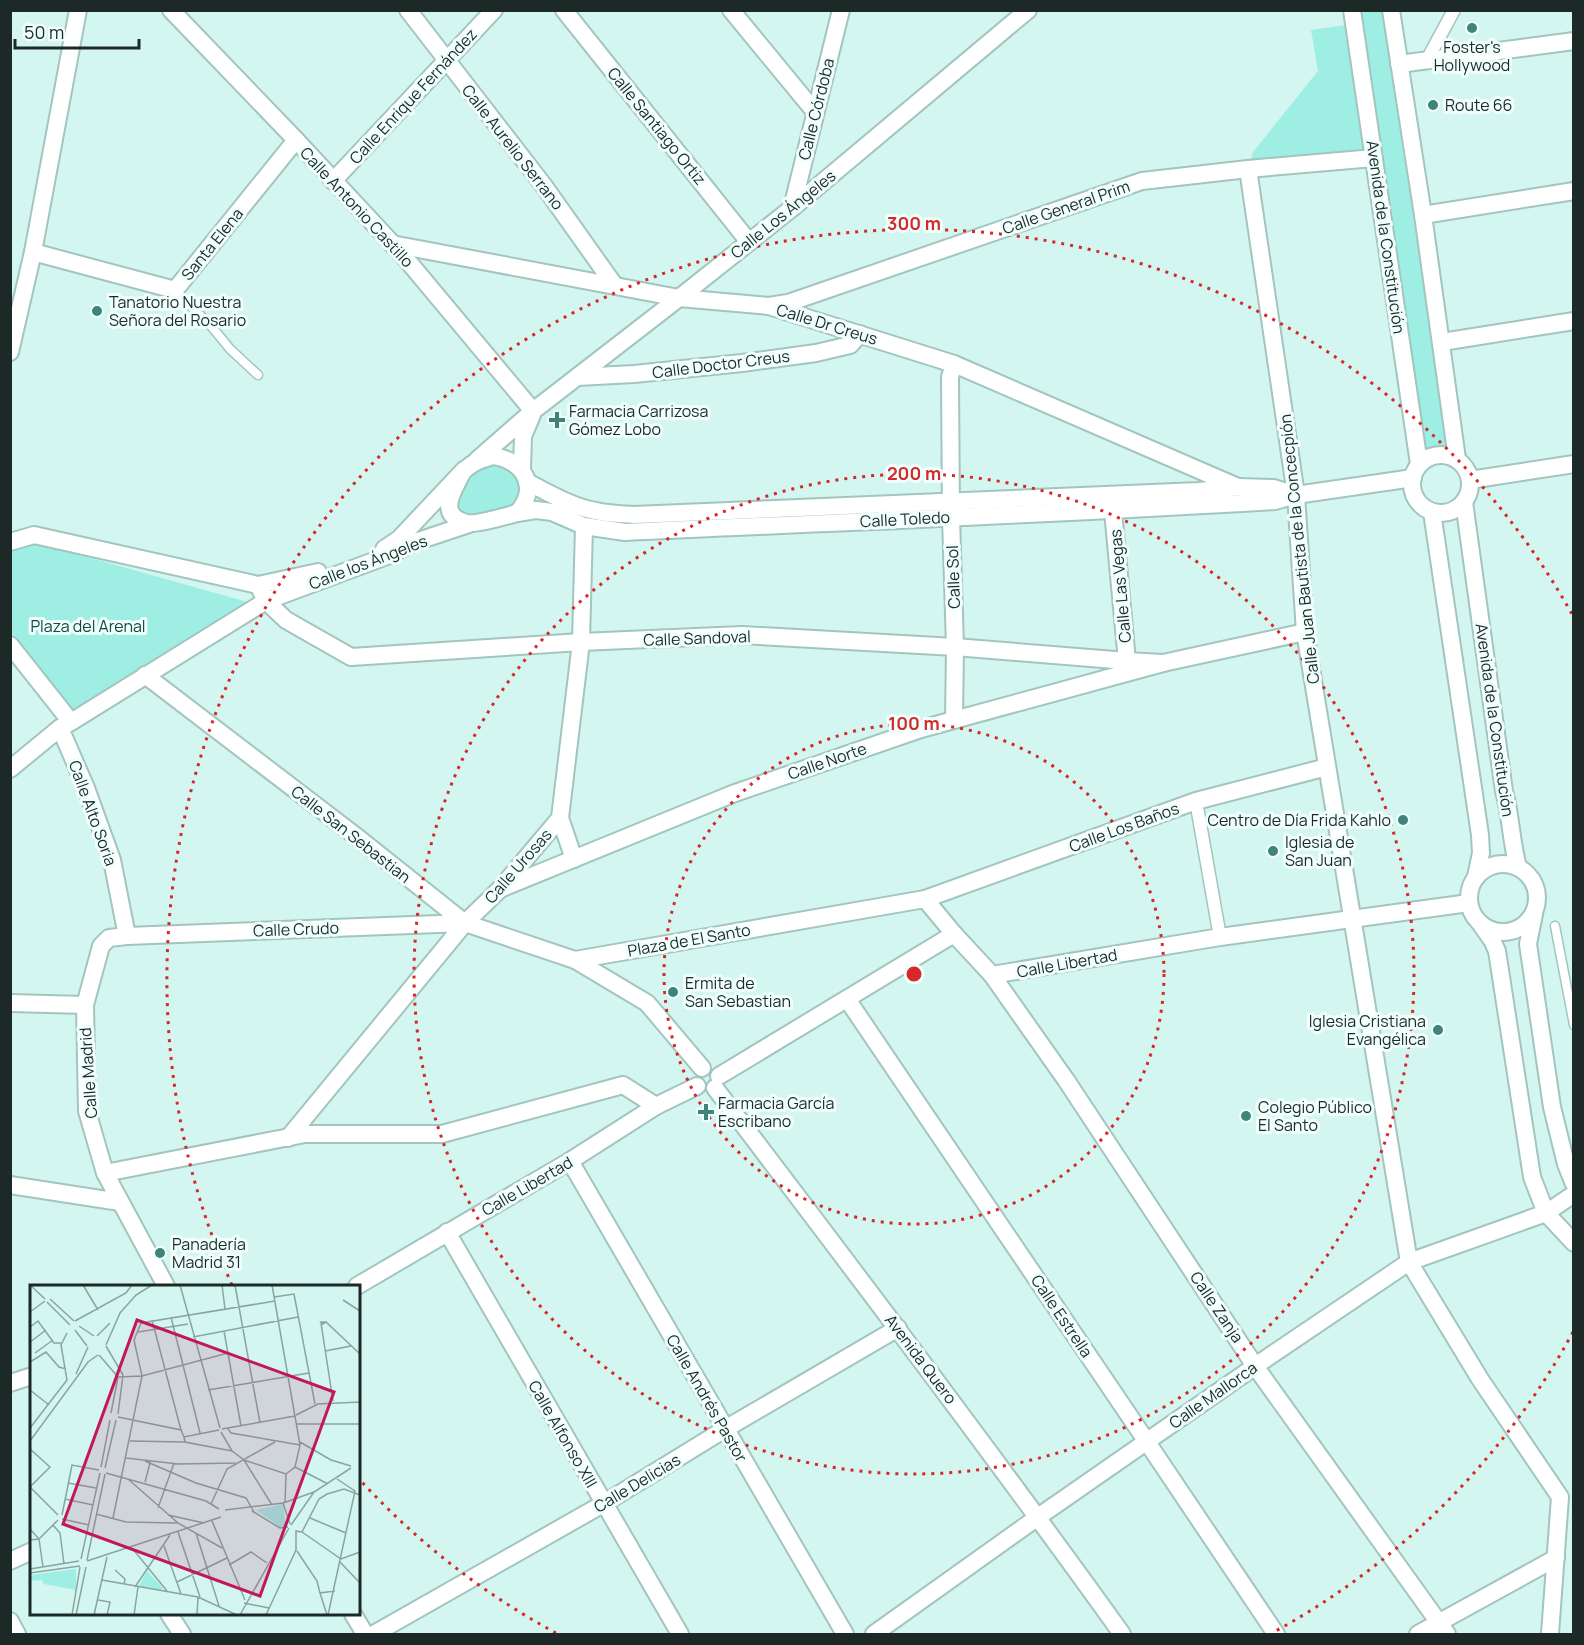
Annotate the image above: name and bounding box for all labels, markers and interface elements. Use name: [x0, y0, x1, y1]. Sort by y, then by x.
scale bar: [15, 12, 140, 50]
text: 50 m: [24, 20, 64, 44]
marker: Foster's Hollywood: [1465, 21, 1479, 35]
street label: Calle Enrique Fernández: [344, 23, 482, 169]
place label: Foster's Hollywood: [1434, 36, 1510, 76]
street label: Calle Córdoba: [793, 56, 839, 162]
street label: Calle Santiago Ortiz: [603, 62, 711, 190]
street label: Calle Aurelio Serrano: [457, 80, 569, 214]
place label: Route 66: [1445, 94, 1513, 116]
marker: Route 66: [1426, 98, 1440, 112]
street label: Avenida de la Constitución: [1362, 139, 1410, 335]
street label: Calle Antonio Castillo: [295, 142, 419, 272]
street label: Calle Los Ángeles: [726, 165, 840, 263]
street label: Calle General Prim: [999, 175, 1133, 239]
street label: Santa Elena: [176, 203, 248, 285]
text: 300 m: [887, 211, 941, 235]
place label: Tanatorio Nuestra Señora del Rosario: [109, 291, 246, 331]
street label: Calle Dr Creus: [774, 298, 880, 350]
marker: Tanatorio Nuestra Señora del Rosario: [90, 304, 104, 318]
street label: Calle Doctor Creus: [651, 345, 791, 383]
place label: Farmacia Carrizosa Gómez Lobo: [569, 400, 708, 440]
marker: Farmacia Carrizosa Gómez Lobo: [550, 413, 564, 427]
street label: Calle Juan Bautista de la Concecpión: [1274, 413, 1324, 685]
text: 200 m: [887, 461, 941, 485]
street label: Calle Toledo: [859, 506, 951, 532]
street label: Calle Las Vegas: [1104, 528, 1136, 644]
street label: Calle los Ángeles: [306, 529, 430, 595]
street label: Calle Sol: [941, 545, 965, 609]
park label: Plaza del Arenal: [30, 615, 146, 637]
street label: Avenida de la Constitución: [1471, 622, 1519, 818]
street label: Calle Sandoval: [643, 625, 751, 651]
text: 100 m: [888, 711, 940, 735]
street label: Calle Norte: [785, 737, 869, 785]
street label: Calle Alto Soria: [64, 757, 122, 869]
street label: Calle San Sebastian: [287, 780, 415, 888]
street label: Calle Los Baños: [1066, 797, 1182, 857]
place label: Centro de Día Frida Kahlo: [1207, 809, 1391, 831]
marker: Centro de Día Frida Kahlo: [1396, 813, 1410, 827]
street label: Calle Urosas: [479, 824, 557, 908]
place label: Iglesia de San Juan: [1285, 831, 1354, 871]
marker: Iglesia de San Juan: [1266, 844, 1280, 858]
street label: Calle Crudo: [253, 917, 339, 941]
street label: Plaza de El Santo: [626, 918, 752, 962]
street label: Calle Libertad: [1015, 943, 1119, 983]
centre of rings: [904, 964, 924, 984]
place label: Ermita de San Sebastian: [685, 972, 791, 1012]
marker: Ermita de San Sebastian: [666, 985, 680, 999]
place label: Iglesia Cristiana Evangélica: [1309, 1010, 1426, 1050]
marker: Iglesia Cristiana Evangélica: [1431, 1023, 1445, 1037]
street label: Calle Madrid: [74, 1027, 102, 1119]
place label: Farmacia García Escribano: [718, 1092, 834, 1132]
place label: Colegio Público El Santo: [1258, 1096, 1372, 1136]
marker: Farmacia García Escribano: [699, 1105, 713, 1119]
marker: Colegio Público El Santo: [1239, 1109, 1253, 1123]
street label: Calle Libertad: [477, 1151, 577, 1221]
place label: Panadería Madrid 31: [172, 1233, 246, 1273]
marker: Panadería Madrid 31: [153, 1246, 167, 1260]
street label: Calle Zanja: [1185, 1267, 1249, 1347]
street label: Calle Estrella: [1026, 1270, 1098, 1362]
inset map: [30, 1285, 360, 1615]
street label: Avenida Quero: [880, 1310, 962, 1408]
street label: Calle Andrés Pastor: [661, 1330, 753, 1466]
street label: Calle Mallorca: [1165, 1356, 1261, 1434]
street label: Calle Alfonso XIII: [523, 1376, 603, 1492]
street label: Calle Delicias: [590, 1448, 684, 1518]

